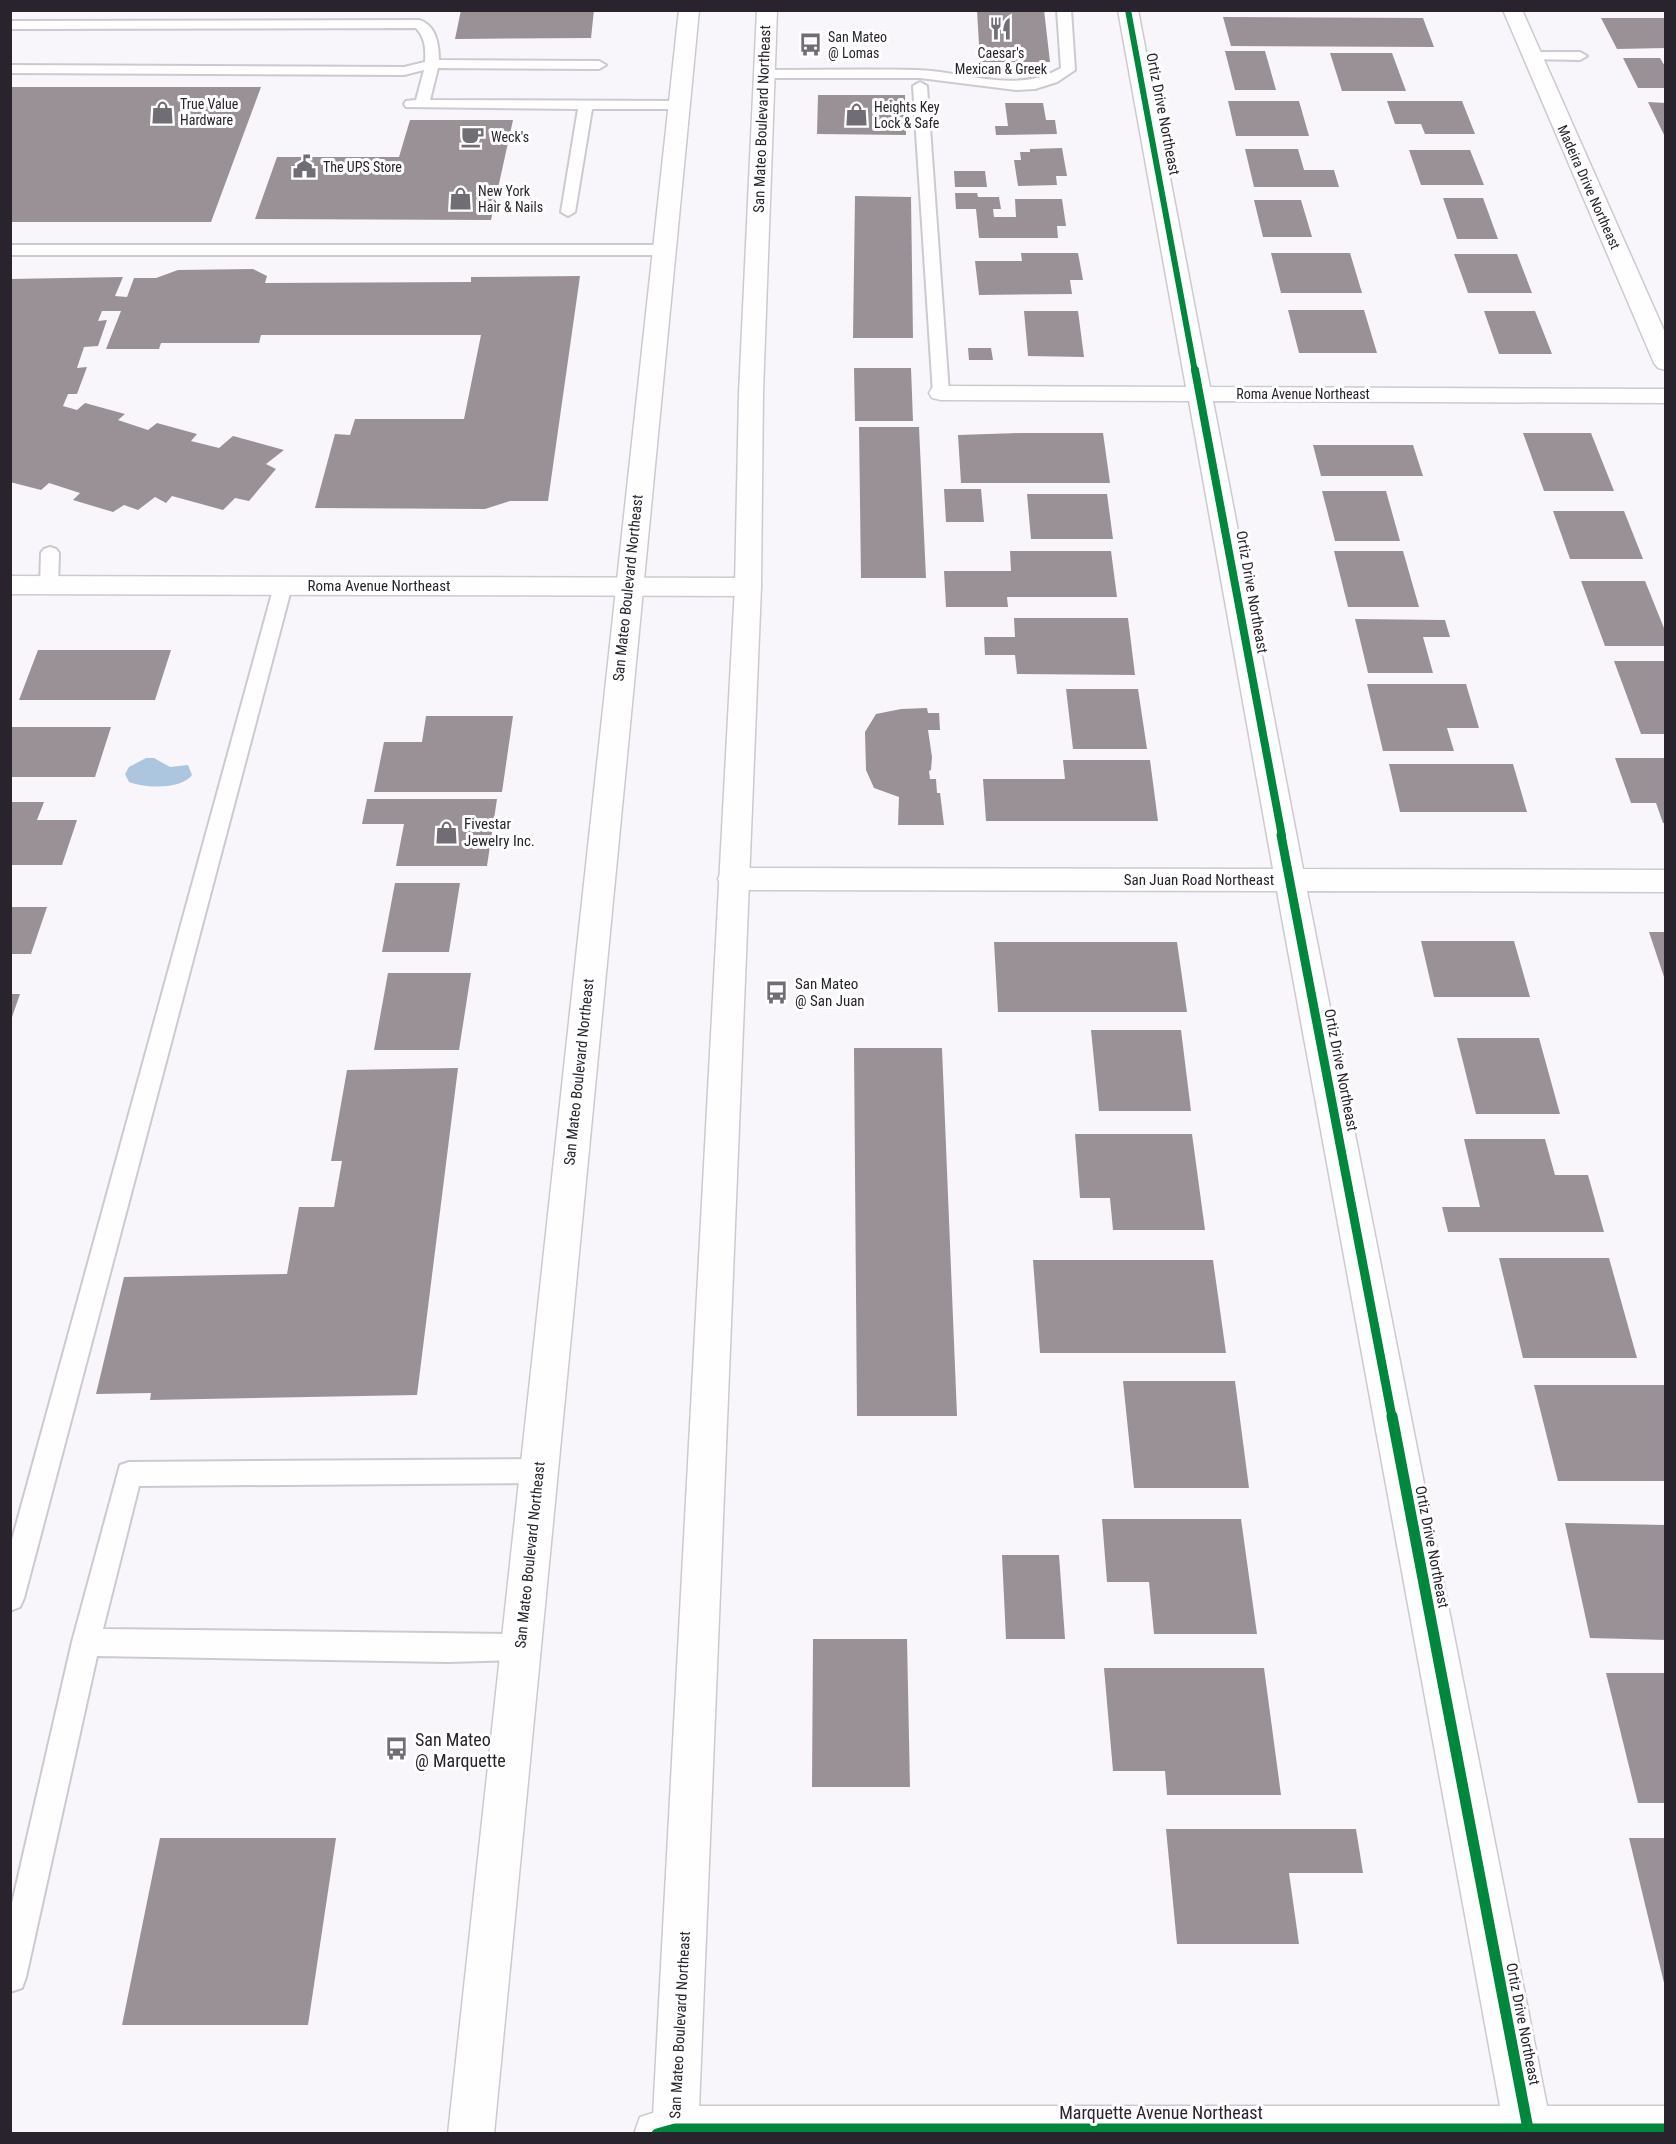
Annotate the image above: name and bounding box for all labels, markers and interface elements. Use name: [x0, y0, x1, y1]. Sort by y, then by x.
restaurant icon: Caesar's Mexican & Greek: [988, 16, 1014, 42]
street label: San Mateo Boulevard Northeast: [750, 25, 774, 213]
place label: San Mateo @ Lomas: [828, 29, 887, 61]
bus stop icon: San Mateo @ Lomas: [797, 32, 823, 58]
place label: Caesar's Mexican & Greek: [955, 45, 1048, 77]
street label: Ortiz Drive Northeast: [1142, 51, 1184, 177]
place label: True Value Hardware: [180, 96, 239, 128]
shop icon: True Value Hardware: [149, 99, 175, 125]
place label: Heights Key Lock & Safe: [874, 99, 940, 131]
shop icon: Heights Key Lock & Safe: [843, 102, 869, 128]
street label: Madeira Drive Northeast: [1554, 123, 1624, 251]
cafe icon: Weck's: [460, 124, 486, 150]
place label: Weck's: [491, 129, 529, 145]
public building icon: The UPS Store: [292, 154, 318, 180]
place label: The UPS Store: [323, 159, 402, 175]
place label: New York Hair & Nails: [478, 183, 543, 215]
shop icon: New York Hair & Nails: [447, 186, 473, 212]
street label: Roma Avenue Northeast: [1236, 386, 1370, 402]
street label: San Mateo Boulevard Northeast: [609, 494, 647, 682]
street label: Ortiz Drive Northeast: [1232, 529, 1272, 655]
street label: Roma Avenue Northeast: [308, 577, 450, 595]
place label: Fivestar Jewelry Inc.: [464, 815, 535, 850]
shop icon: Fivestar Jewelry Inc.: [433, 820, 459, 846]
street label: San Juan Road Northeast: [1124, 871, 1274, 889]
place label: San Mateo @ San Juan: [795, 975, 865, 1010]
street label: San Mateo Boulevard Northeast: [560, 978, 598, 1166]
bus stop icon: San Mateo @ San Juan: [764, 980, 790, 1006]
street label: Ortiz Drive Northeast: [1320, 1007, 1362, 1133]
street label: San Mateo Boulevard Northeast: [511, 1461, 549, 1649]
street label: Ortiz Drive Northeast: [1411, 1484, 1453, 1610]
place label: San Mateo @ Marquette: [415, 1729, 506, 1771]
bus stop icon: San Mateo @ Marquette: [384, 1736, 410, 1762]
street label: San Mateo Boulevard Northeast: [666, 1931, 694, 2119]
street label: Ortiz Drive Northeast: [1502, 1961, 1544, 2087]
street label: Marquette Avenue Northeast: [1059, 2102, 1263, 2123]

